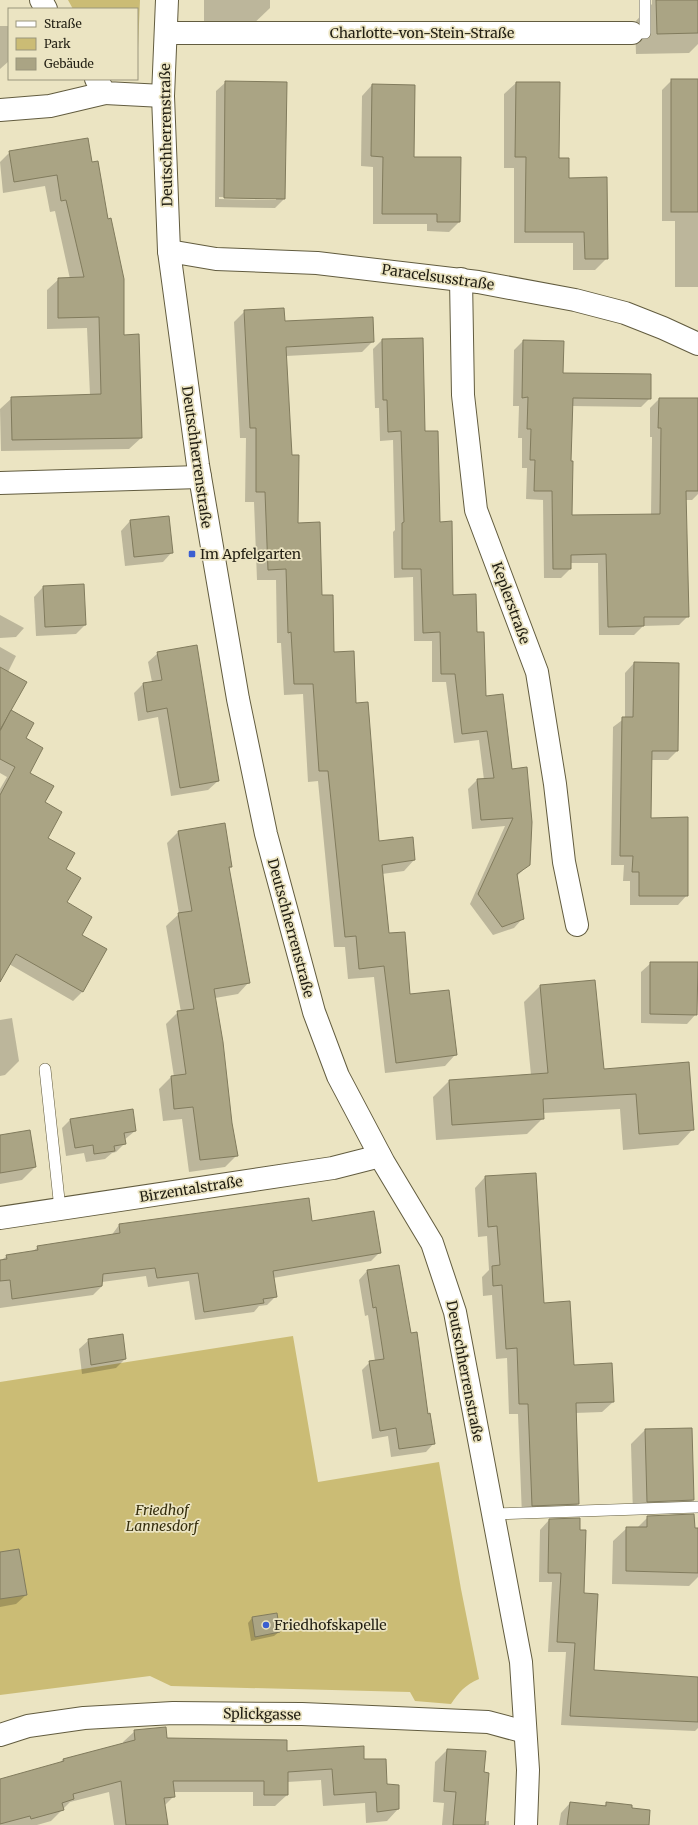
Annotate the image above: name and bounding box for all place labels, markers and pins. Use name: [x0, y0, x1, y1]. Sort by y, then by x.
place label: Im Apfelgarten: [200, 545, 301, 563]
marker: Im Apfelgarten: [187, 549, 197, 559]
place label: Friedhofskapelle: [274, 1616, 387, 1634]
marker: Friedhofskapelle: [261, 1620, 271, 1630]

